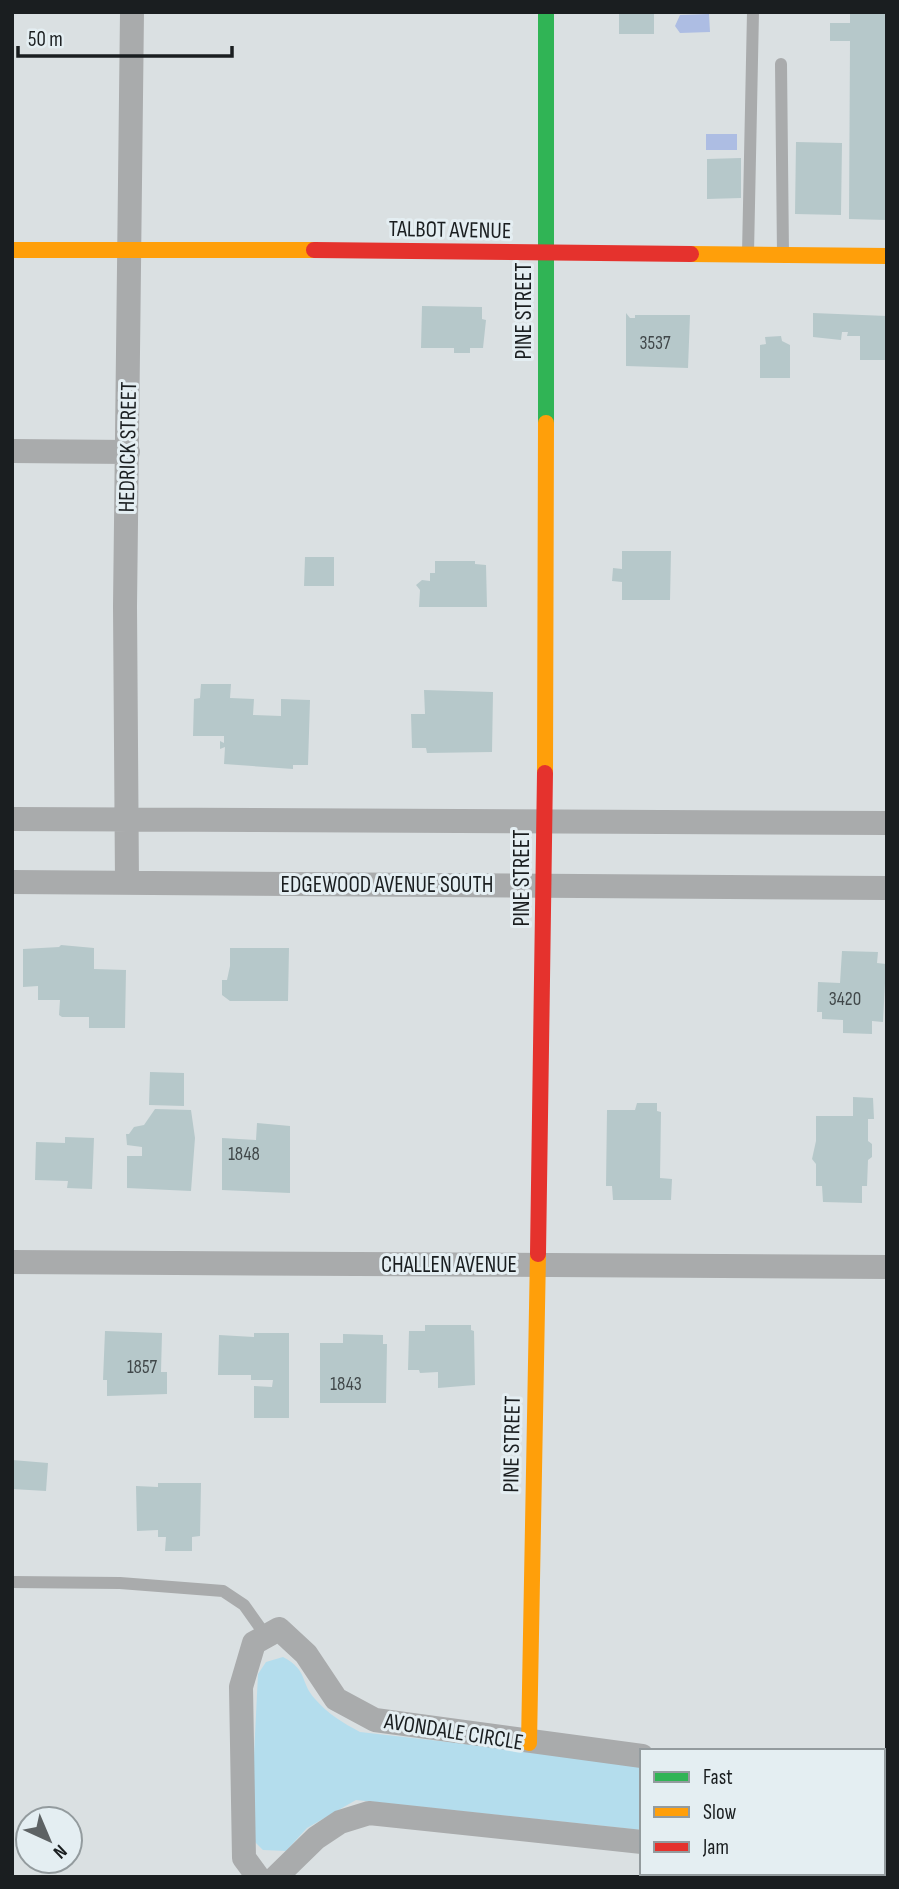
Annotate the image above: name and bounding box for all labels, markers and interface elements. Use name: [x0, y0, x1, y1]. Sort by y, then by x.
scale bar: [18, 14, 231, 58]
text: 50 m: [28, 27, 63, 52]
street label: TALBOT AVENUE: [388, 215, 511, 245]
street label: PINE STREET: [510, 262, 538, 360]
house number: 3537: [639, 332, 671, 355]
street label: HEDRICK STREET: [113, 381, 143, 513]
street label: PINE STREET: [508, 829, 536, 927]
street label: EDGEWOOD AVENUE SOUTH: [280, 871, 494, 899]
house number: 3420: [829, 988, 861, 1011]
house number: 1848: [228, 1143, 260, 1166]
street label: CHALLEN AVENUE: [381, 1251, 517, 1279]
house number: 1857: [127, 1356, 157, 1379]
house number: 1843: [330, 1373, 362, 1396]
street label: PINE STREET: [497, 1395, 527, 1493]
street label: AVONDALE CIRCLE: [381, 1707, 525, 1757]
legend: [640, 1749, 885, 1875]
text: Fast: [703, 1765, 733, 1790]
text: Slow: [703, 1800, 737, 1825]
north arrow: [14, 1805, 84, 1875]
text: Jam: [702, 1835, 729, 1860]
text: N: [48, 1839, 71, 1863]

